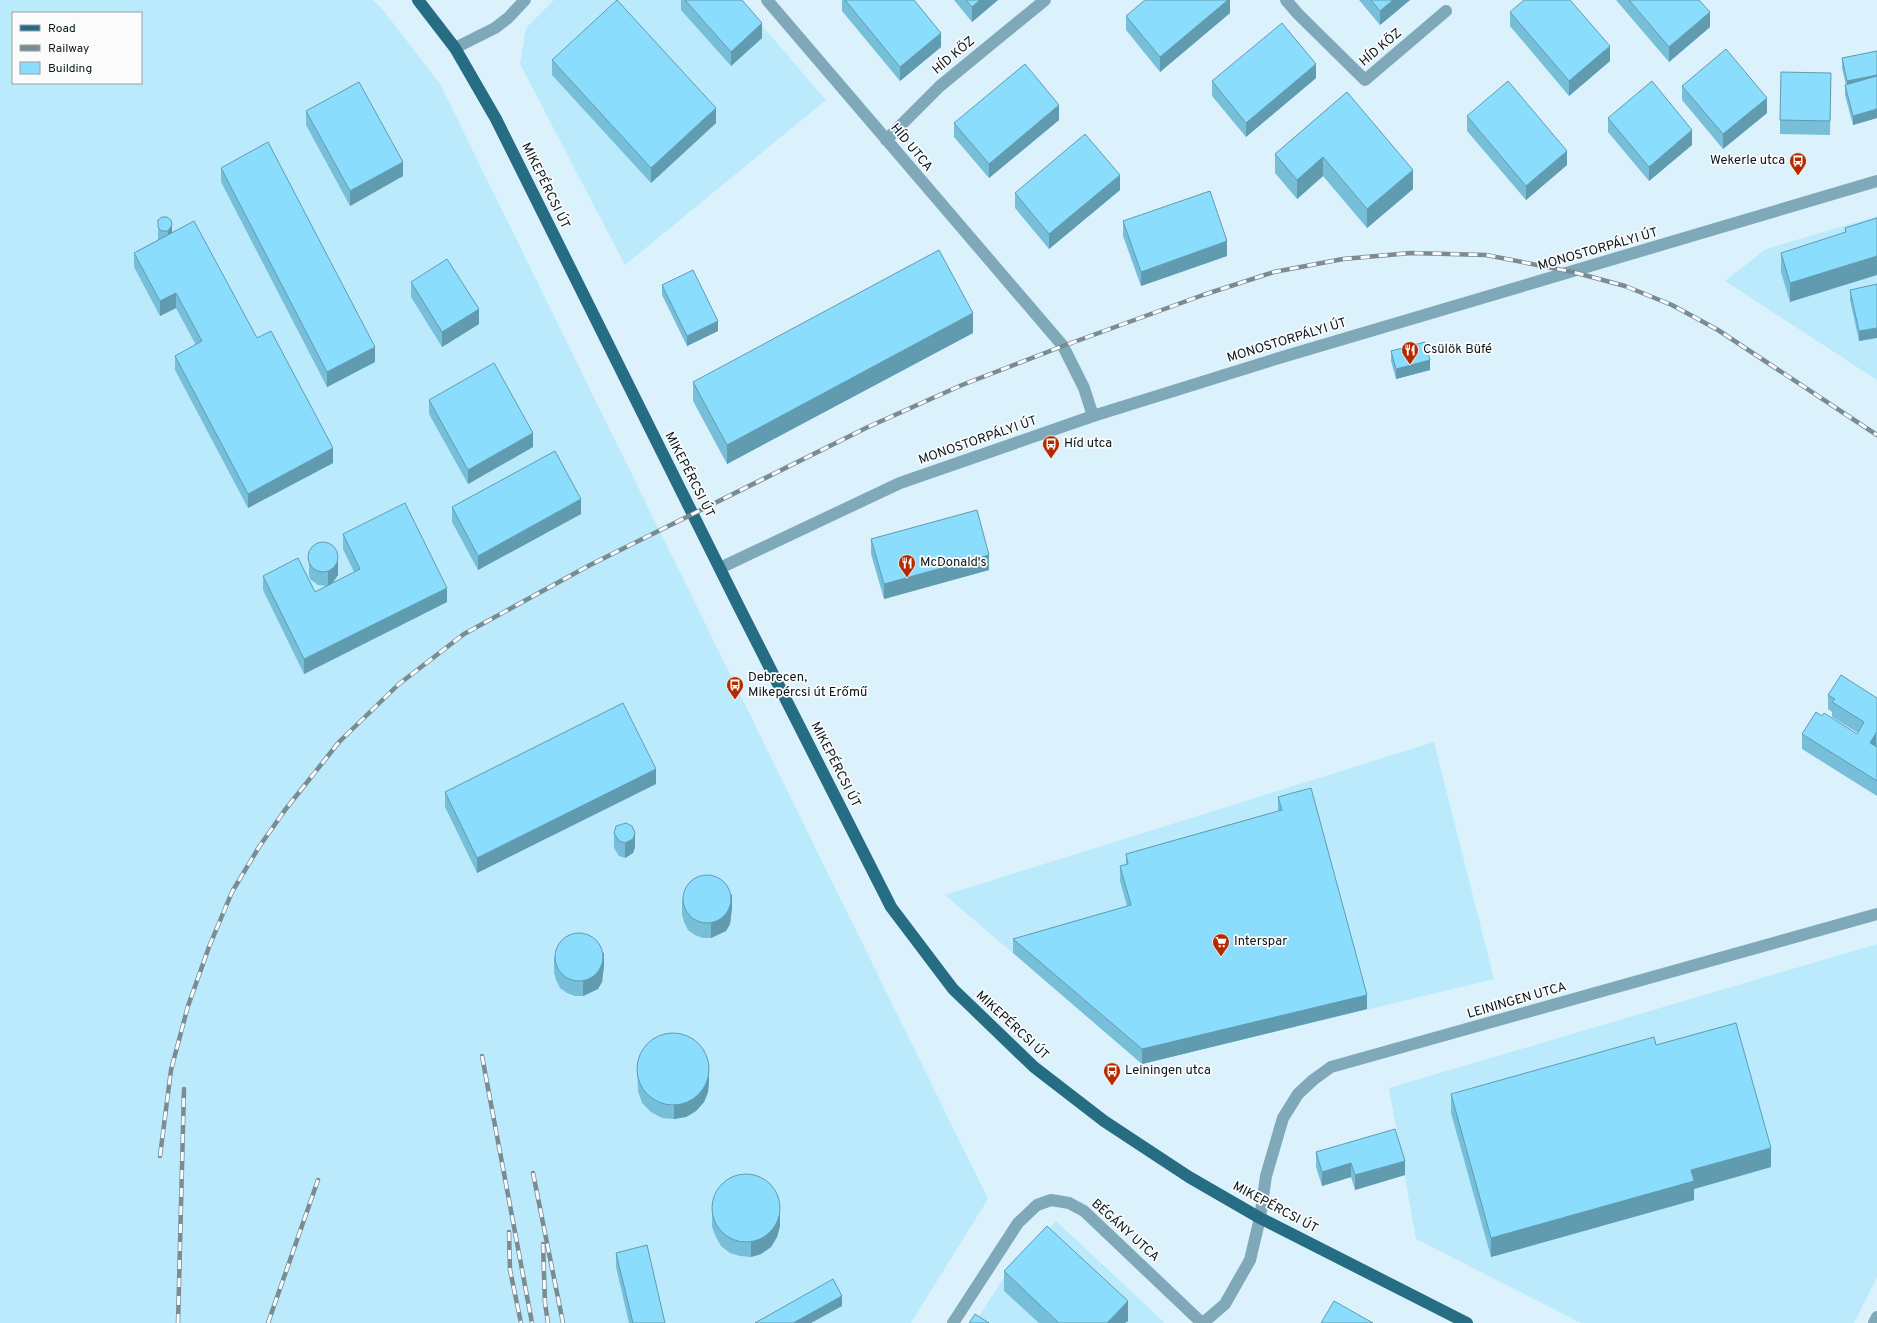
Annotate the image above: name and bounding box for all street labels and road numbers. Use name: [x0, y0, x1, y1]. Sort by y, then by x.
street label: HÍD KÖZ: [1355, 24, 1405, 70]
street label: HÍD KÖZ: [928, 32, 978, 78]
street label: HÍD UTCA: [886, 120, 937, 175]
street label: MIKEPÉRCSI ÚT: [517, 139, 575, 232]
street label: MONOSTORPÁLYI ÚT: [1536, 223, 1660, 275]
street label: MONOSTORPÁLYI ÚT: [1225, 313, 1349, 367]
street label: MONOSTORPÁLYI ÚT: [916, 411, 1039, 469]
street label: MIKEPÉRCSI ÚT: [661, 429, 719, 521]
street label: MIKEPÉRCSI ÚT: [807, 719, 865, 811]
street label: LEININGEN UTCA: [1466, 979, 1569, 1023]
street label: MIKEPÉRCSI ÚT: [972, 987, 1053, 1064]
street label: MIKEPÉRCSI ÚT: [1230, 1177, 1321, 1237]
street label: BÉGÁNY UTCA: [1088, 1195, 1164, 1266]

